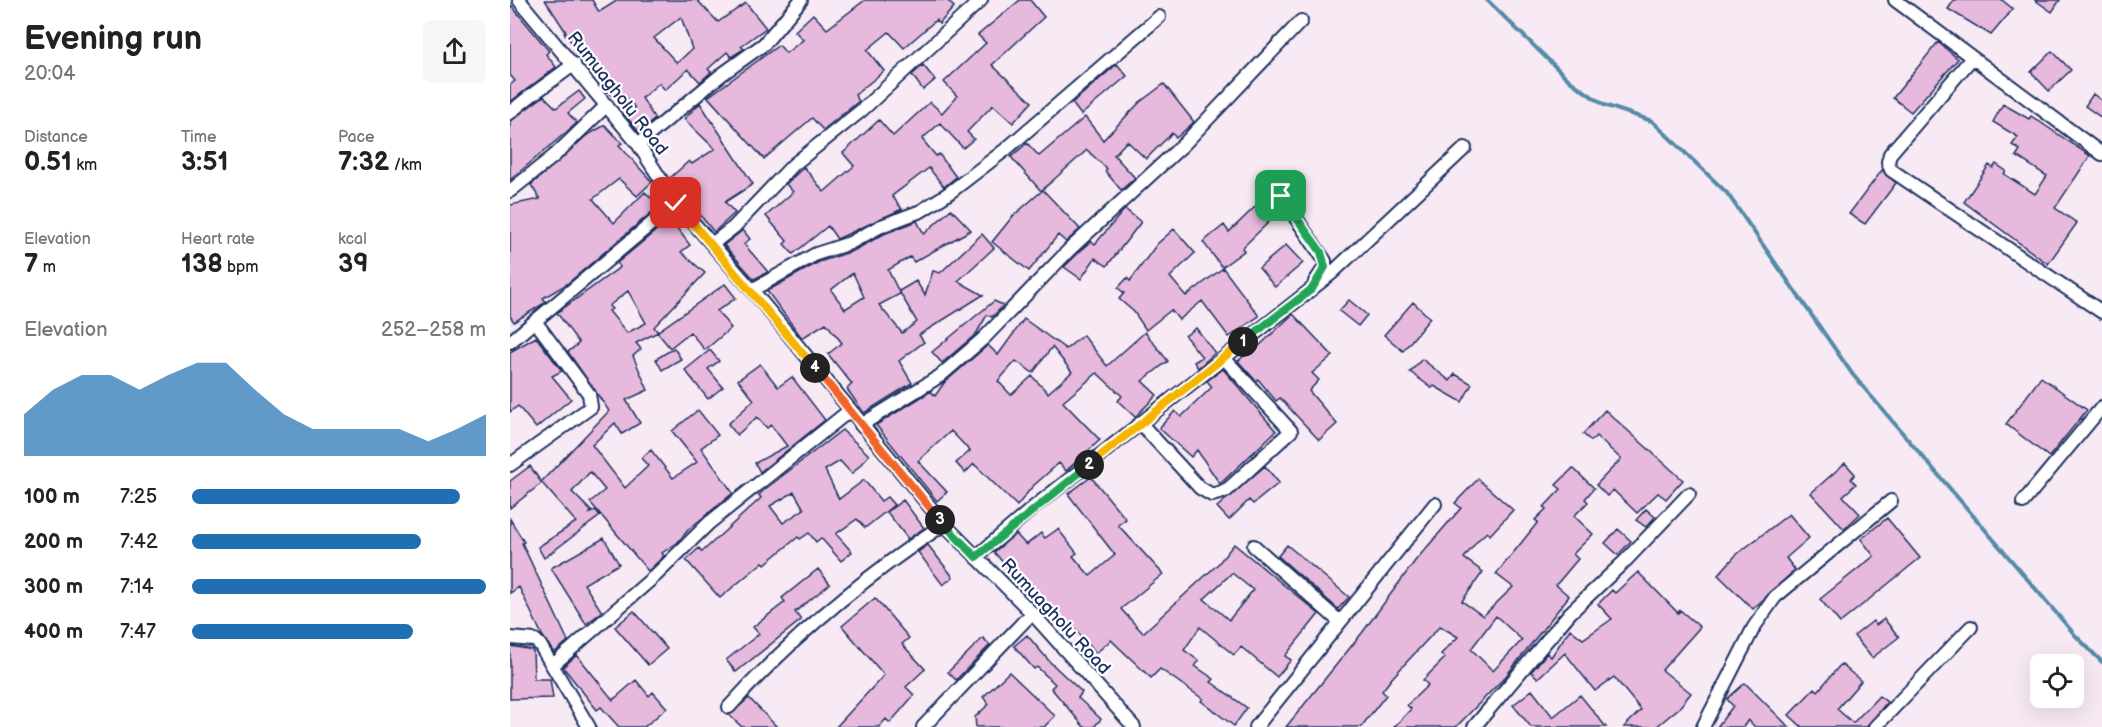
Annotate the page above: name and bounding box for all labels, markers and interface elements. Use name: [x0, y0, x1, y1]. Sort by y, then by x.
text: Evening run: [24, 19, 202, 59]
button: share: [423, 20, 486, 83]
street label: Rumuagholu Road: [563, 27, 672, 159]
text: 20:04: [24, 62, 76, 86]
text: Distance: [24, 128, 88, 147]
text: Time: [181, 128, 216, 147]
text: Pace: [338, 128, 374, 147]
text: 0.51: [24, 147, 72, 178]
text: 3:51: [181, 147, 228, 178]
text: 7:32: [338, 147, 389, 178]
text: km: [72, 156, 97, 175]
text: /km: [389, 156, 422, 175]
pin: [1255, 170, 1306, 221]
pin: [650, 177, 701, 228]
icon: arrive: [1264, 179, 1297, 212]
icon: check: [659, 186, 692, 219]
text: Elevation: [24, 230, 91, 249]
text: Heart rate: [181, 230, 255, 249]
text: kcal: [338, 230, 367, 249]
text: 7: [24, 249, 38, 280]
text: 138: [181, 249, 223, 280]
text: 39: [338, 249, 368, 280]
text: m: [38, 258, 56, 277]
text: bpm: [223, 258, 259, 277]
text: Elevation: [24, 318, 107, 342]
text: 252–258 m: [381, 318, 486, 342]
pin: 1: [1228, 327, 1258, 357]
text: 1: [1240, 332, 1246, 351]
pin: 4: [800, 353, 830, 383]
text: 4: [810, 358, 820, 377]
pin: 2: [1074, 450, 1104, 480]
text: 2: [1084, 455, 1094, 474]
text: 100 m: [24, 485, 80, 509]
text: 7:25: [120, 485, 157, 509]
pin: 3: [925, 505, 955, 535]
text: 3: [935, 510, 945, 529]
text: 200 m: [24, 530, 83, 554]
text: 7:42: [120, 530, 158, 554]
street label: Rumuagholu Road: [997, 554, 1115, 679]
text: 300 m: [24, 575, 83, 599]
text: 7:14: [120, 575, 154, 599]
text: 400 m: [24, 620, 83, 644]
text: 7:47: [120, 620, 156, 644]
map controls: [2030, 654, 2084, 708]
button: locate: [2030, 654, 2084, 708]

